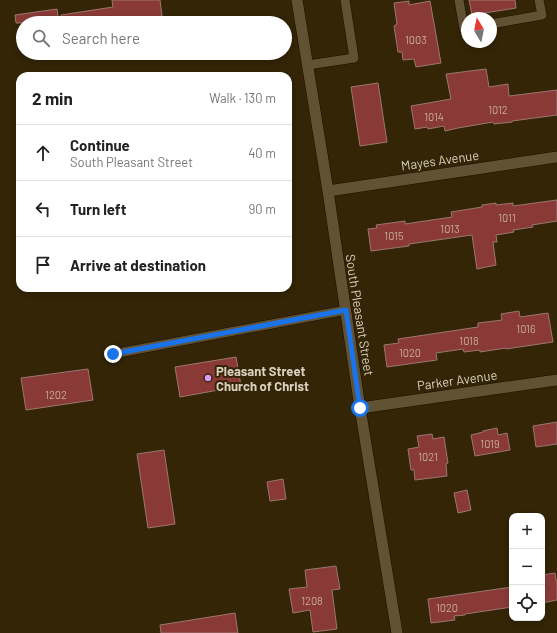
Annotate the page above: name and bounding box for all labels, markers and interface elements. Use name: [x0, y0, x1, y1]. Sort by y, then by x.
north arrow: [461, 12, 497, 48]
search box: [16, 16, 292, 60]
icon: search: [30, 27, 52, 49]
text: Search here: [62, 29, 140, 47]
house number: 1003: [405, 33, 427, 46]
text: 2 min: [32, 88, 73, 108]
text: Walk · 130 m: [209, 90, 276, 106]
house number: 1012: [488, 103, 508, 116]
house number: 1014: [424, 110, 444, 123]
text: Continue: [70, 136, 130, 154]
icon: ahead: [32, 142, 54, 164]
text: 40 m: [248, 145, 276, 161]
street label: Mayes Avenue: [400, 147, 480, 173]
text: South Pleasant Street: [70, 154, 193, 170]
icon: left: [32, 198, 54, 220]
text: Turn left: [70, 200, 126, 218]
text: 90 m: [249, 201, 276, 217]
house number: 1011: [498, 211, 516, 224]
house number: 1013: [440, 222, 460, 235]
house number: 1015: [384, 229, 404, 242]
street label: South Pleasant Street: [342, 253, 378, 377]
icon: arrive: [32, 254, 54, 276]
text: Arrive at destination: [70, 256, 206, 274]
house number: 1016: [516, 322, 536, 335]
house number: 1018: [459, 334, 479, 347]
route end: [104, 345, 122, 363]
house number: 1020: [399, 346, 421, 359]
place label: Pleasant Street Church of Christ: [216, 363, 309, 394]
street label: Parker Avenue: [416, 366, 498, 394]
marker: Pleasant Street Church of Christ: [203, 373, 213, 383]
house number: 1202: [45, 388, 67, 401]
route start: [351, 399, 369, 417]
house number: 1019: [480, 437, 500, 450]
house number: 1021: [418, 450, 438, 463]
map controls: [509, 513, 545, 621]
button: +: [509, 513, 545, 549]
button: −: [509, 549, 545, 585]
button: locate: [509, 585, 545, 621]
house number: 1208: [301, 594, 323, 607]
house number: 1020: [436, 601, 458, 614]

